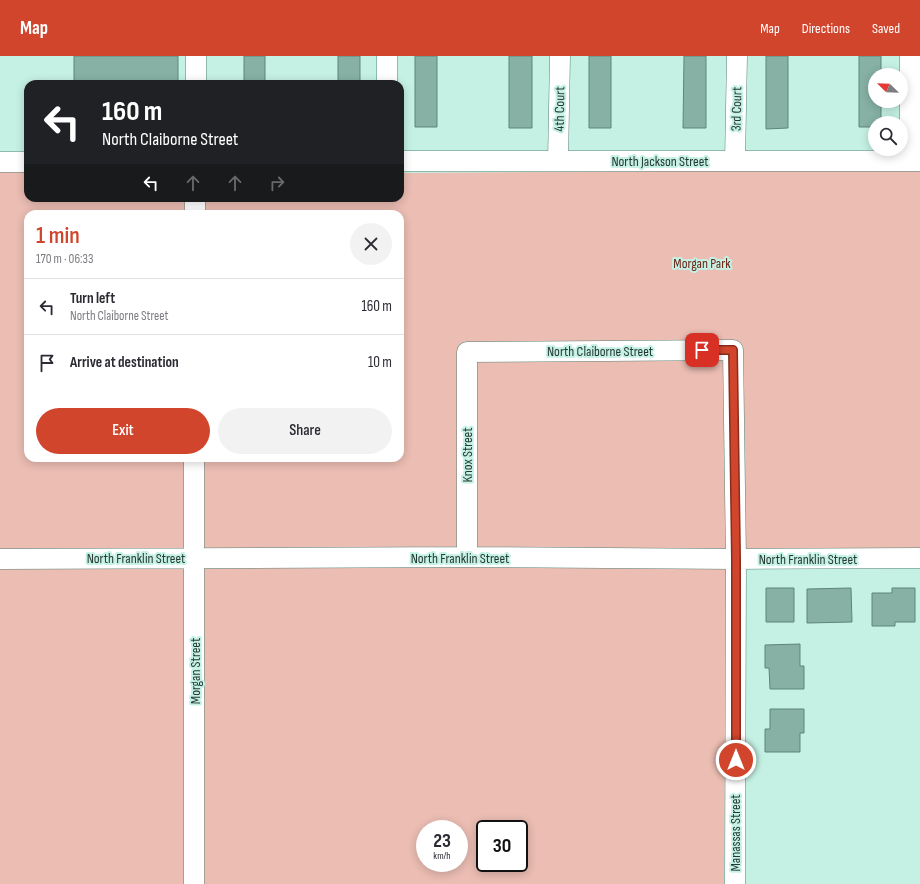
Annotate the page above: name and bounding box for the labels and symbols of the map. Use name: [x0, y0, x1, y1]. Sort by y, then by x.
north arrow: [868, 68, 908, 108]
street label: 4th Court: [551, 86, 568, 132]
street label: 3rd Court: [728, 87, 745, 131]
street label: North Jackson Street: [611, 153, 709, 170]
park label: Morgan Park: [673, 255, 731, 272]
pin: [685, 333, 719, 367]
street label: North Claiborne Street: [547, 343, 653, 360]
street label: Knox Street: [459, 428, 476, 482]
street label: North Franklin Street: [87, 550, 185, 567]
street label: North Franklin Street: [411, 550, 509, 567]
street label: North Franklin Street: [759, 551, 857, 568]
street label: Morgan Street: [187, 638, 204, 704]
position arrow: [715, 739, 757, 781]
street label: Manassas Street: [727, 794, 744, 872]
speed limit sign: 30: [476, 820, 528, 872]

